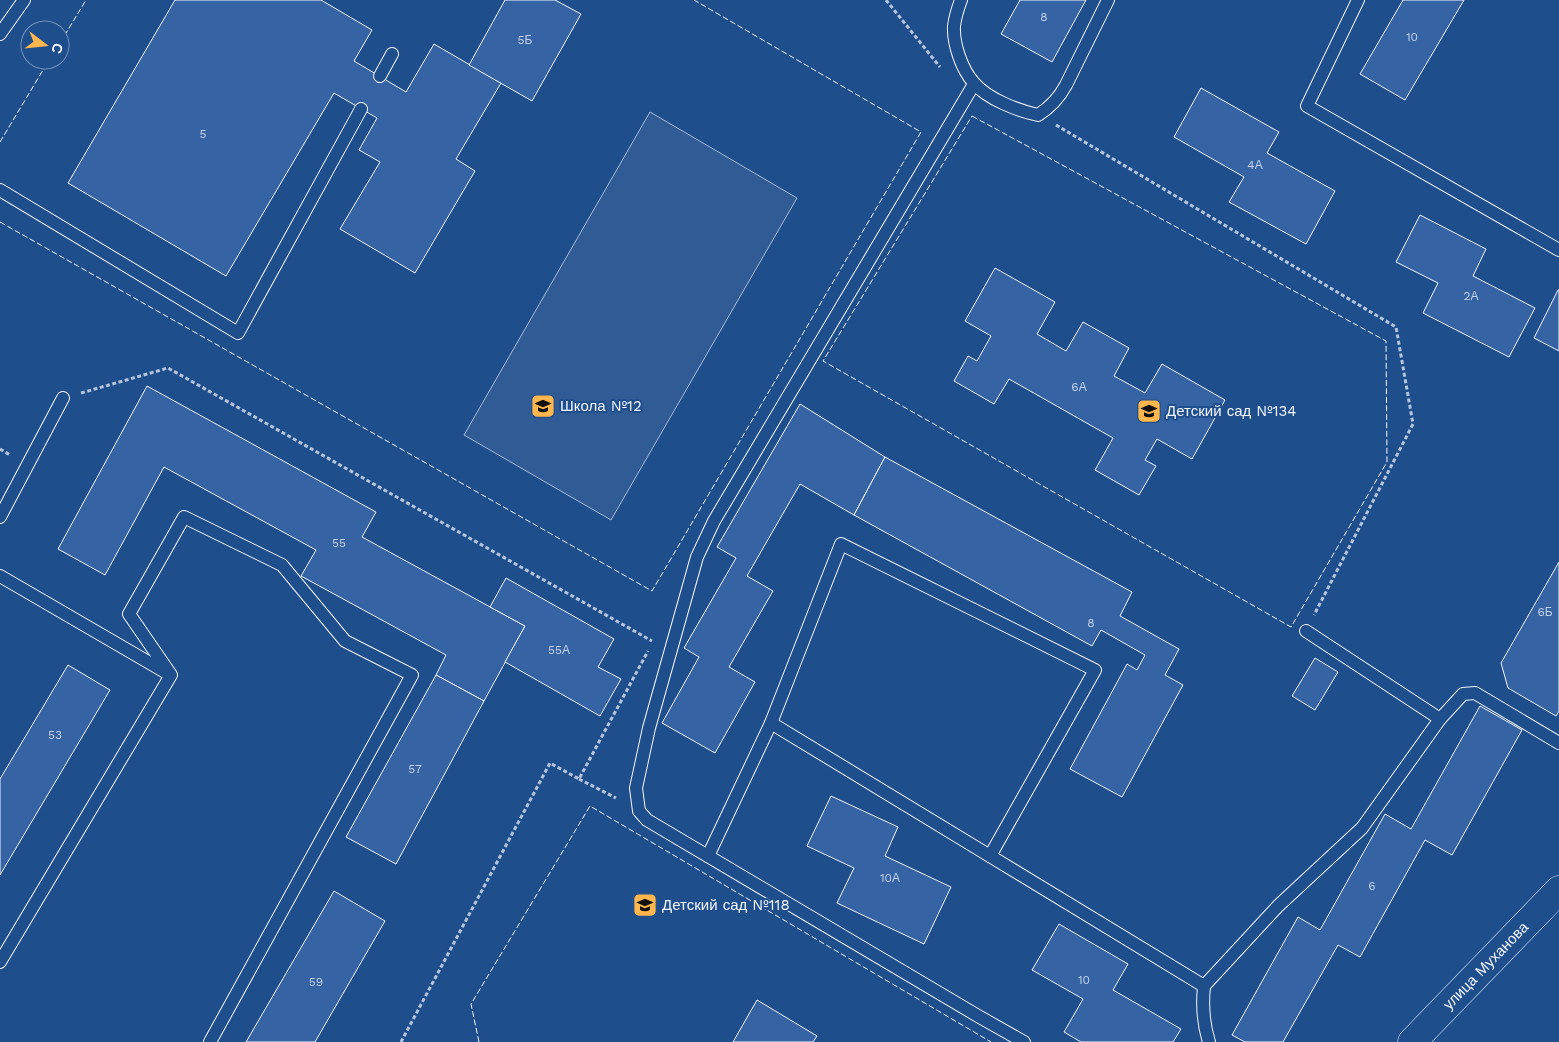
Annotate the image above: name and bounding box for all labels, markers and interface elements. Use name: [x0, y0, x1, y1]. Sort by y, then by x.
house number: 8: [1040, 10, 1048, 24]
north arrow: [20, 20, 70, 70]
house number: 10: [1406, 30, 1418, 44]
house number: 5Б: [518, 33, 533, 47]
text: С: [48, 42, 67, 56]
house number: 5: [200, 127, 207, 141]
house number: 4А: [1247, 158, 1263, 172]
house number: 2А: [1464, 289, 1479, 303]
house number: 6А: [1071, 380, 1087, 394]
school or university icon: Школа №12: [530, 393, 556, 419]
place label: Школа №12: [560, 397, 642, 415]
school or university icon: Детский сад №134: [1136, 398, 1162, 424]
place label: Детский сад №134: [1166, 402, 1297, 420]
house number: 55: [332, 536, 346, 550]
house number: 6Б: [1537, 605, 1553, 619]
house number: 8: [1087, 616, 1095, 630]
house number: 55А: [548, 643, 570, 657]
house number: 53: [48, 728, 62, 742]
house number: 57: [408, 762, 422, 776]
house number: 10А: [880, 871, 900, 885]
house number: 6: [1368, 879, 1376, 893]
school or university icon: Детский сад №118: [632, 892, 658, 918]
place label: Детский сад №118: [662, 896, 790, 914]
street label: улица Муханова: [1439, 918, 1533, 1013]
house number: 10: [1078, 973, 1090, 987]
house number: 59: [309, 975, 323, 989]

